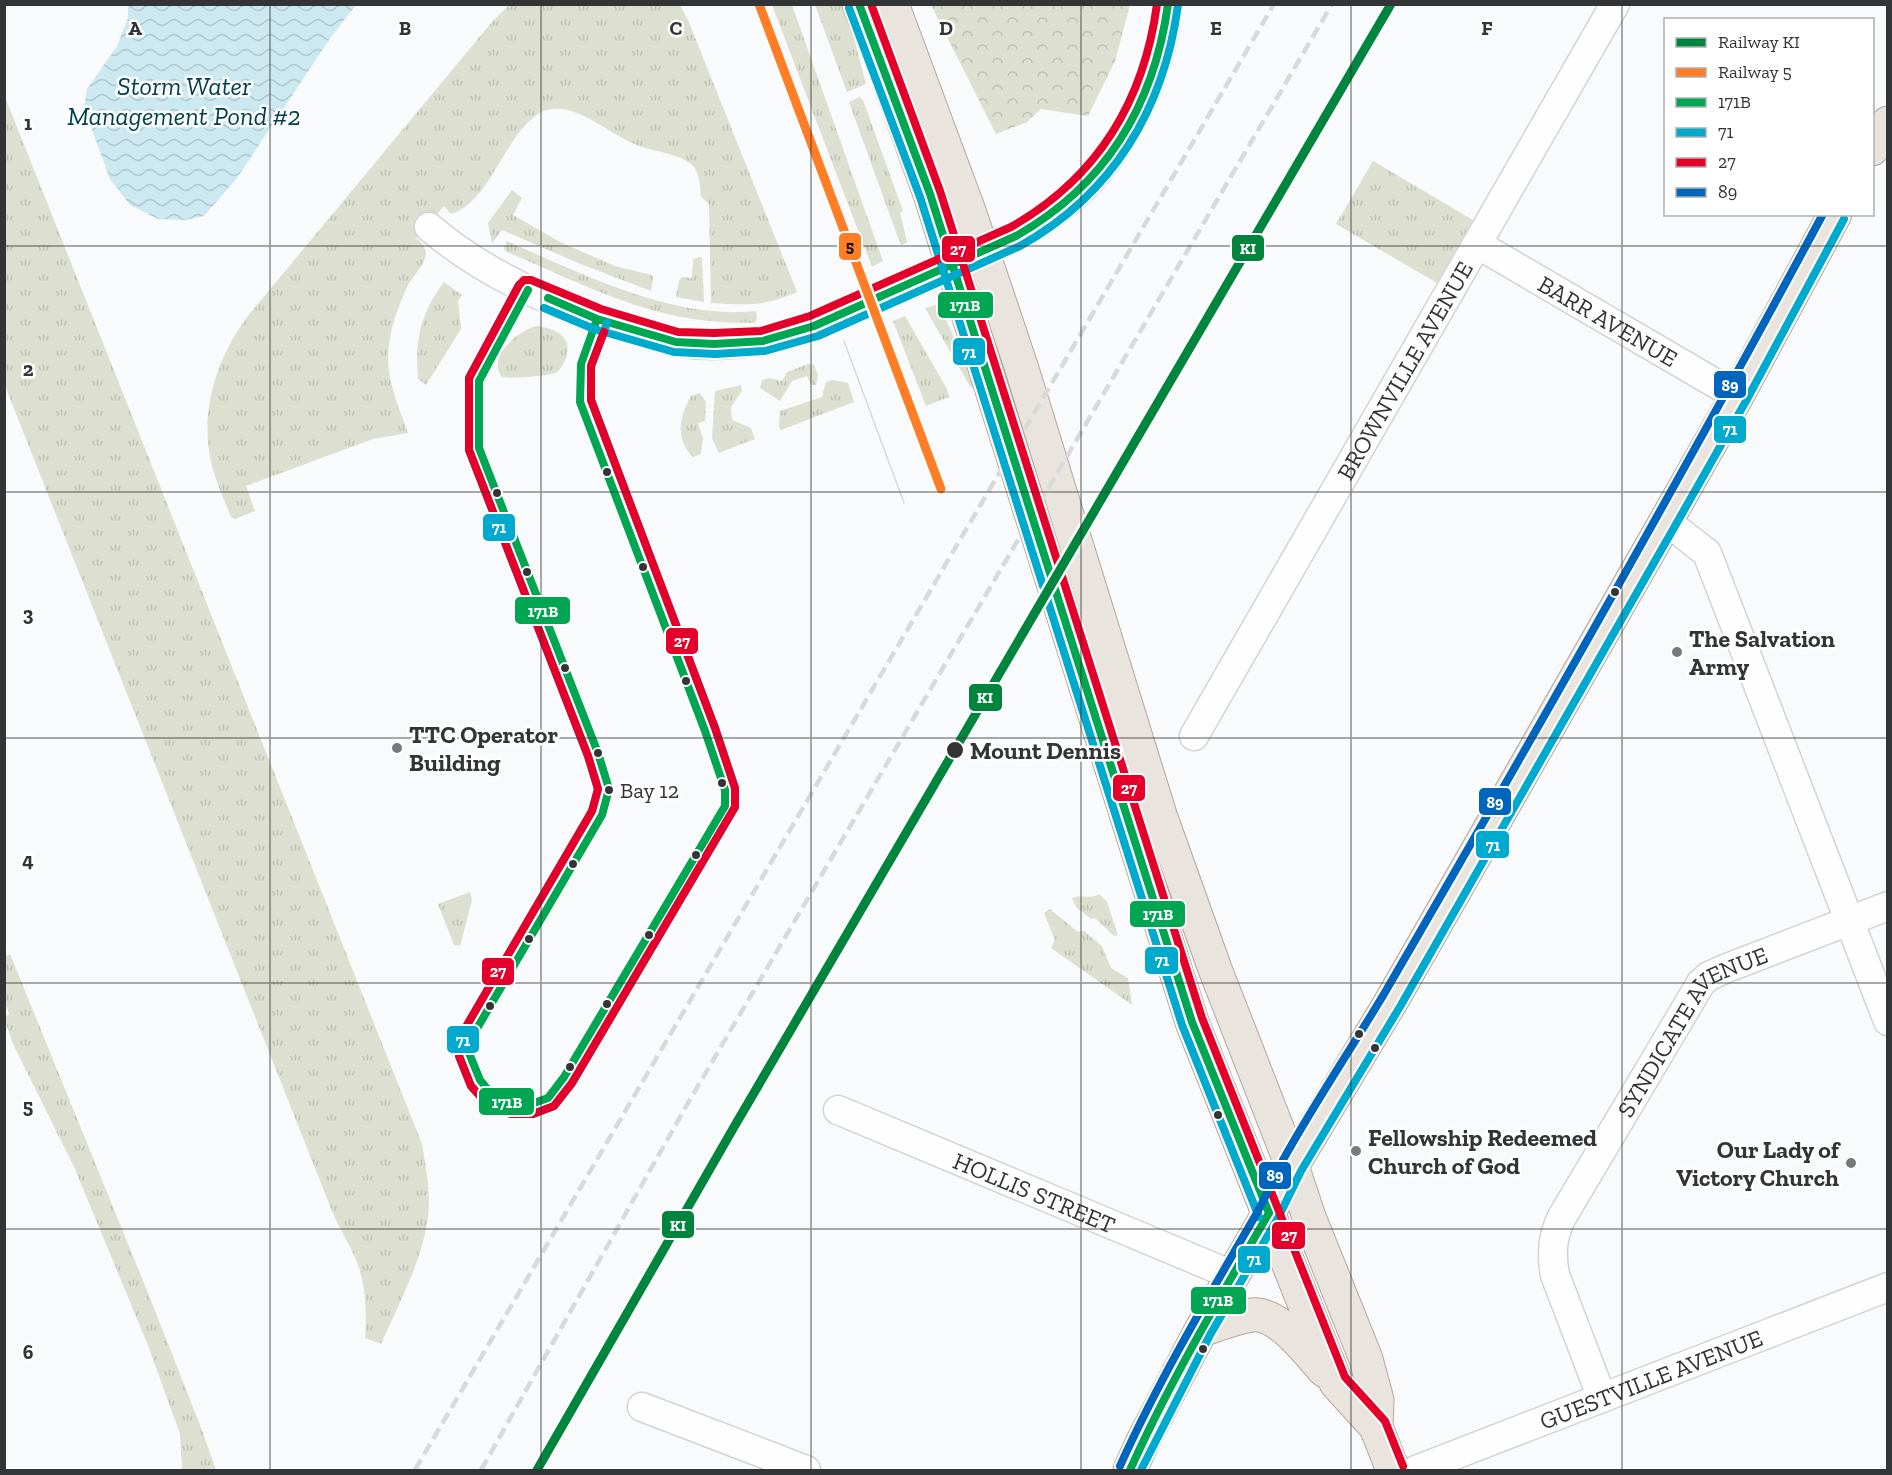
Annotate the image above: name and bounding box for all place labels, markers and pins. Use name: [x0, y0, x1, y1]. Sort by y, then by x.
unlabelled marker: [601, 466, 613, 478]
unlabelled marker: [491, 487, 503, 499]
unlabelled marker: [637, 561, 649, 573]
unlabelled marker: [521, 566, 533, 578]
unlabelled marker: [1609, 586, 1621, 598]
place label: The Salvation Army: [1689, 624, 1835, 681]
marker: The Salvation Army: [1670, 645, 1684, 659]
unlabelled marker: [559, 662, 571, 674]
unlabelled marker: [680, 675, 692, 687]
place label: TTC Operator Building: [409, 720, 558, 777]
place label: Mount Dennis: [970, 736, 1121, 765]
marker: Mount Dennis: [945, 740, 965, 760]
marker: TTC Operator Building: [390, 741, 404, 755]
unlabelled marker: [592, 747, 604, 759]
place label: Bay 12: [620, 777, 679, 804]
unlabelled marker: [716, 777, 728, 789]
marker: Bay 12: [603, 784, 615, 796]
unlabelled marker: [690, 849, 702, 861]
unlabelled marker: [567, 858, 579, 870]
unlabelled marker: [643, 929, 655, 941]
unlabelled marker: [523, 933, 535, 945]
unlabelled marker: [601, 998, 613, 1010]
unlabelled marker: [484, 1000, 496, 1012]
unlabelled marker: [1353, 1028, 1365, 1040]
unlabelled marker: [1369, 1042, 1381, 1054]
unlabelled marker: [564, 1061, 576, 1073]
unlabelled marker: [1212, 1109, 1224, 1121]
place label: Fellowship Redeemed Church of God: [1368, 1123, 1597, 1180]
place label: Our Lady of Victory Church: [1676, 1135, 1842, 1192]
marker: Fellowship Redeemed Church of God: [1349, 1144, 1363, 1158]
marker: Our Lady of Victory Church: [1844, 1156, 1858, 1170]
unlabelled marker: [1197, 1343, 1209, 1355]

